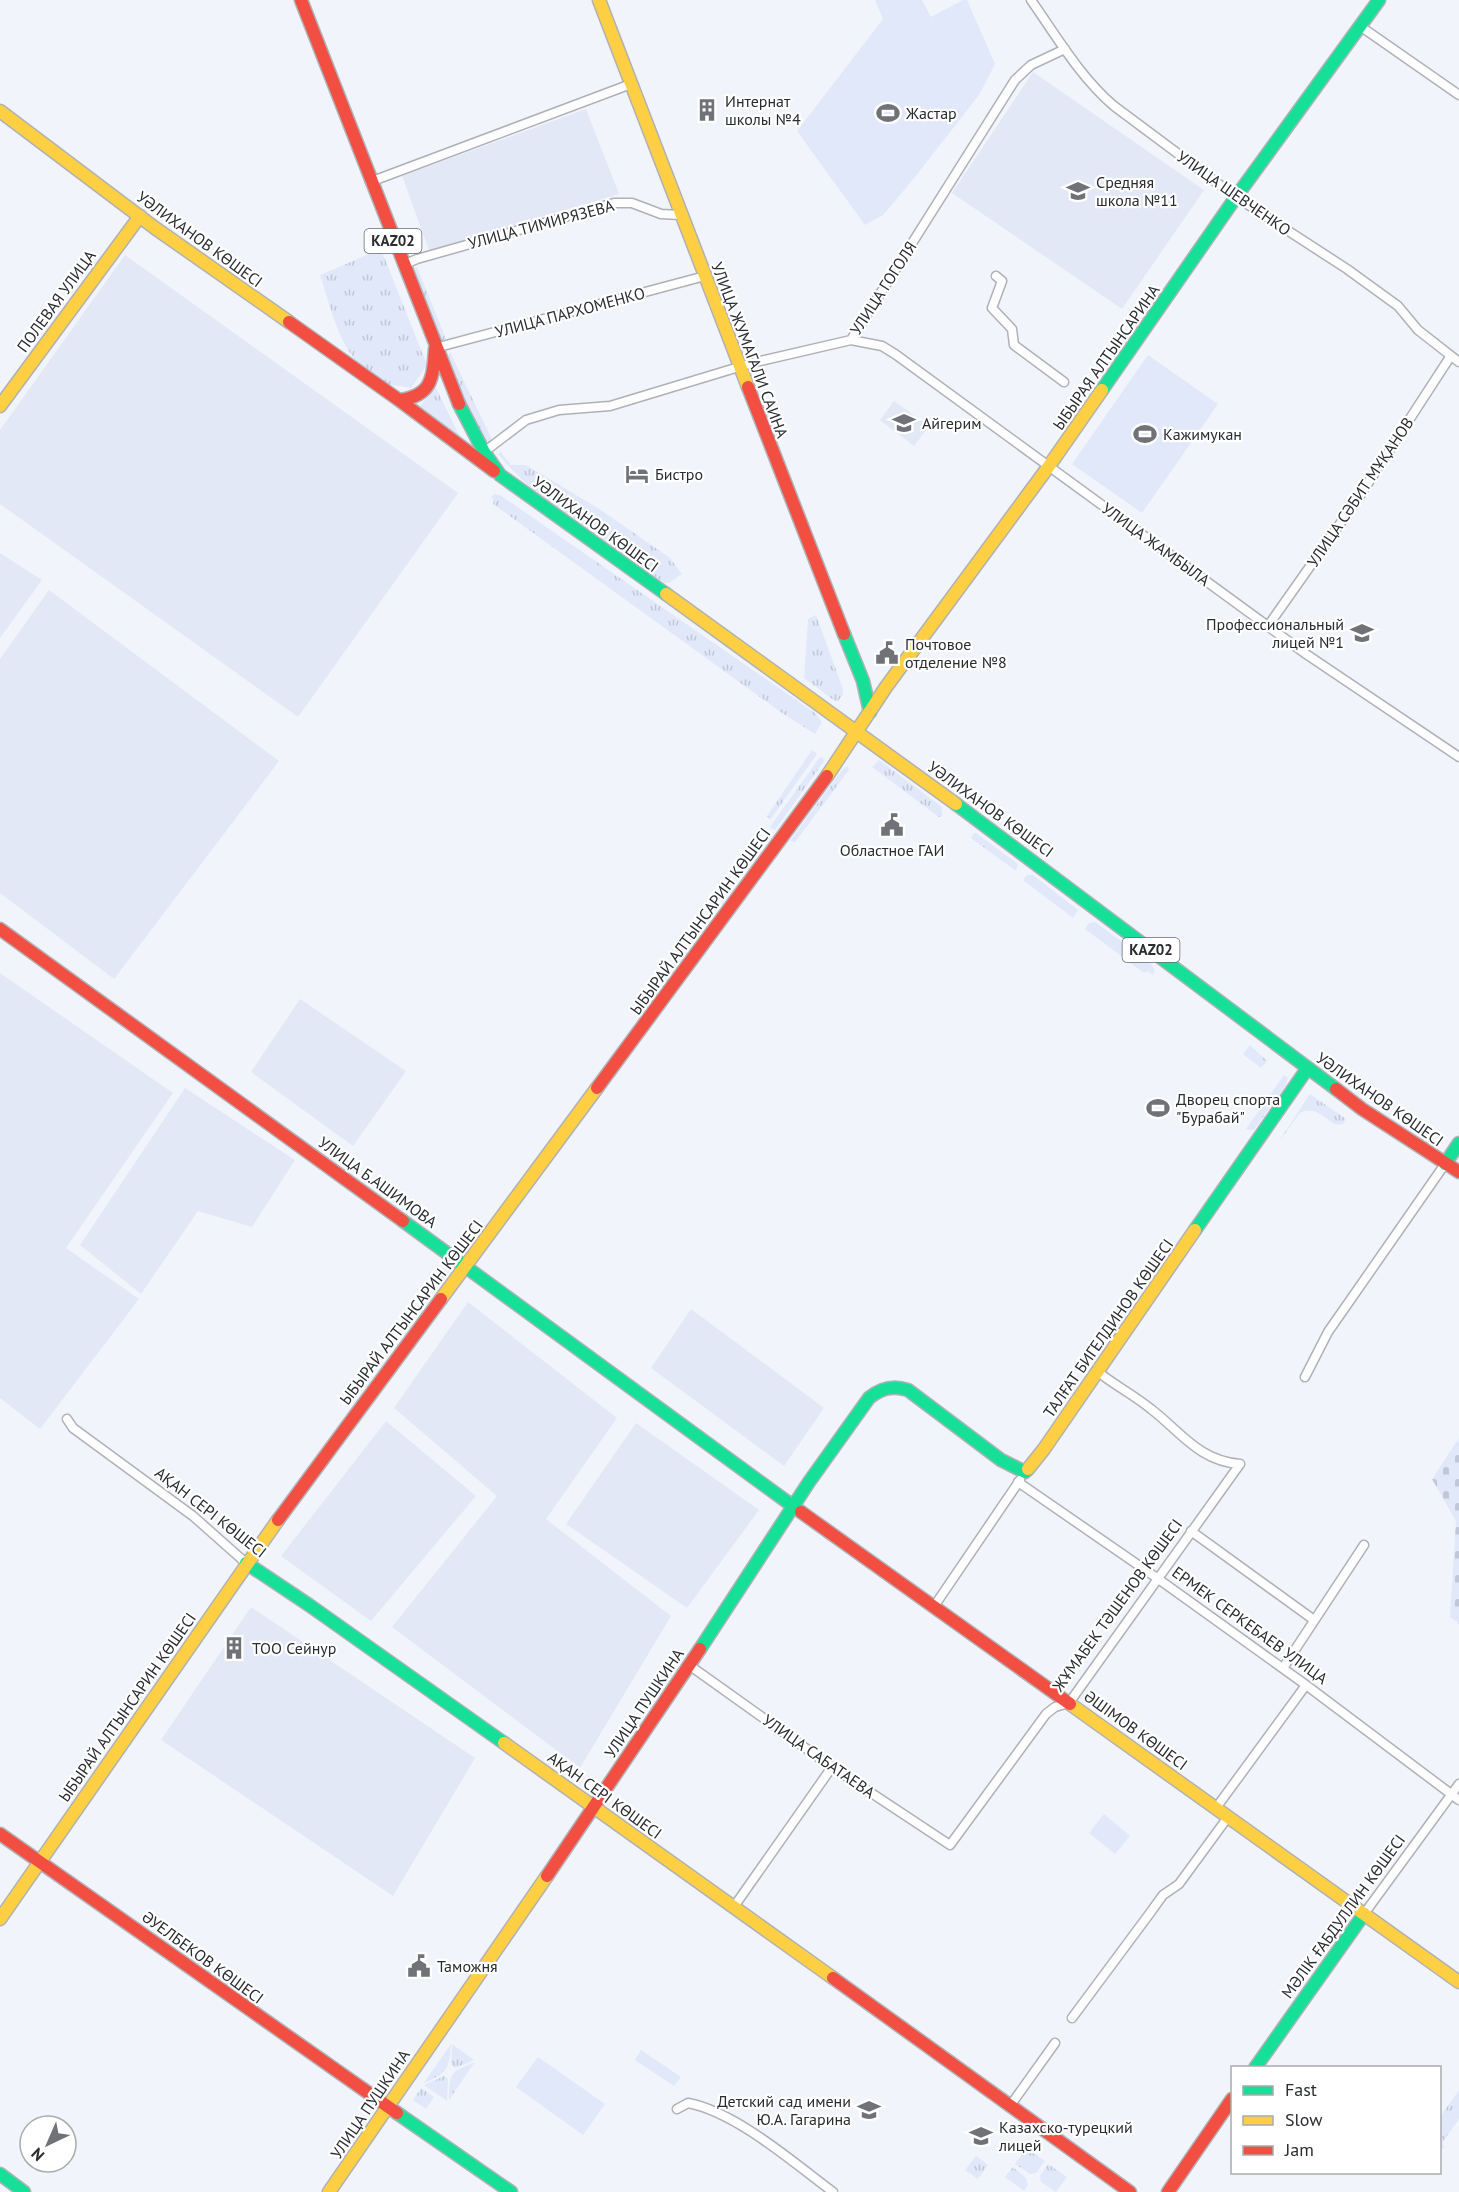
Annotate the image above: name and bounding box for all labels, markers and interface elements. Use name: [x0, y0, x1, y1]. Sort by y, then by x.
place label: Интернат школы №4: [725, 91, 801, 129]
building icon: Интернат школы №4: [694, 97, 720, 123]
sports icon: Жастар: [875, 100, 901, 126]
place label: Жастар: [905, 103, 957, 123]
street label: УЛИЦА ШЕВЧЕНКО: [1173, 146, 1295, 240]
place label: Средняя школа №11: [1096, 172, 1178, 210]
school or university icon: Средняя школа №11: [1065, 178, 1091, 204]
street label: УӘЛИХАНОВ КӨШЕСІ: [133, 187, 267, 291]
street label: УЛИЦА ТИМИРЯЗЕВА: [466, 195, 617, 253]
road number: KАZ02: [364, 229, 422, 253]
street label: УЛИЦА ГОГОЛЯ: [845, 237, 921, 339]
street label: ПОЛЕВАЯ УЛИЦА: [12, 246, 100, 356]
street label: УЛИЦА ЖУМАГАЛИ САИНА: [707, 259, 793, 441]
street label: ЫБЫРАЯ АЛТЫНСАРИНА: [1048, 280, 1164, 433]
street label: УЛИЦА ПАРХОМЕНКО: [493, 282, 647, 342]
school or university icon: Айгерим: [891, 410, 917, 436]
place label: Айгерим: [922, 413, 982, 433]
street label: УЛИЦА СӘБИТ МҰҚАНОВ: [1302, 413, 1418, 571]
sports icon: Кажимукан: [1132, 421, 1158, 447]
place label: Кажимукан: [1163, 424, 1242, 444]
hotel icon: Бистро: [624, 461, 650, 487]
place label: Бистро: [655, 464, 703, 484]
street label: УӘЛИХАНОВ КӨШЕСІ: [529, 472, 663, 576]
street label: УЛИЦА ЖАМБЫЛА: [1098, 498, 1214, 590]
place label: Профессиональный лицей №1: [1206, 614, 1344, 652]
school or university icon: Профессиональный лицей №1: [1349, 620, 1375, 646]
place label: Почтовое отделение №8: [905, 634, 1007, 672]
public building icon: Почтовое отделение №8: [874, 640, 900, 666]
street label: УӘЛИХАНОВ КӨШЕСІ: [924, 757, 1058, 861]
public building icon: Областное ГАИ: [879, 812, 905, 838]
street label: ЫБЫРАЙ АЛТЫНСАРИН КӨШЕСІ: [625, 824, 775, 1018]
place label: Областное ГАИ: [840, 840, 944, 860]
road number: KАZ02: [1122, 938, 1180, 962]
street label: УӘЛИХАНОВ КӨШЕСІ: [1313, 1048, 1447, 1150]
place label: Дворец спорта "Бурабай": [1176, 1089, 1280, 1127]
sports icon: Дворец спорта "Бурабай": [1145, 1095, 1171, 1121]
street label: УЛИЦА Б.АШИМОВА: [315, 1132, 442, 1232]
street label: ЫБЫРАЙ АЛТЫНСАРИН КӨШЕСІ: [335, 1216, 487, 1408]
street label: ТАЛҒАТ БИГЕЛДИНОВ КӨШЕСІ: [1039, 1235, 1177, 1421]
street label: АҚАН СЕРІ КӨШЕСІ: [151, 1462, 271, 1562]
street label: ЖҰМАБЕК ТӘШЕНОВ КӨШЕСІ: [1047, 1515, 1186, 1696]
street label: ЕРМЕК СЕРКЕБАЕВ УЛИЦА: [1168, 1562, 1332, 1689]
street label: ЫБЫРАЙ АЛТЫНСАРИН КӨШЕСІ: [54, 1609, 200, 1805]
building icon: ТОО Сейнур: [221, 1635, 247, 1661]
place label: ТОО Сейнур: [252, 1638, 336, 1658]
street label: УЛИЦА ПУШКИНА: [600, 1644, 688, 1761]
street label: ӘШІМОВ КӨШЕСІ: [1080, 1686, 1192, 1774]
street label: УЛИЦА САБАТАЕВА: [759, 1710, 880, 1803]
street label: АҚАН СЕРІ КӨШЕСІ: [544, 1747, 666, 1843]
street label: МӘЛІК ҒАБДУЛЛИН КӨШЕСІ: [1277, 1830, 1409, 2002]
street label: ӘУЕЛБЕКОВ КӨШЕСІ: [138, 1906, 268, 2008]
public building icon: Таможня: [406, 1953, 432, 1979]
place label: Таможня: [437, 1956, 498, 1976]
street label: УЛИЦА ПУШКИНА: [326, 2045, 414, 2162]
legend: [1231, 2066, 1441, 2174]
text: Fast: [1285, 2078, 1317, 2101]
place label: Детский сад имени Ю.А. Гагарина: [717, 2091, 851, 2129]
school or university icon: Детский сад имени Ю.А. Гагарина: [856, 2097, 882, 2123]
text: Slow: [1285, 2108, 1323, 2131]
north arrow: [18, 2114, 78, 2174]
place label: Казахско-турецкий лицей: [998, 2117, 1133, 2155]
school or university icon: Казахско-турецкий лицей: [968, 2123, 994, 2149]
text: Jam: [1284, 2138, 1314, 2161]
text: N: [27, 2144, 48, 2166]

